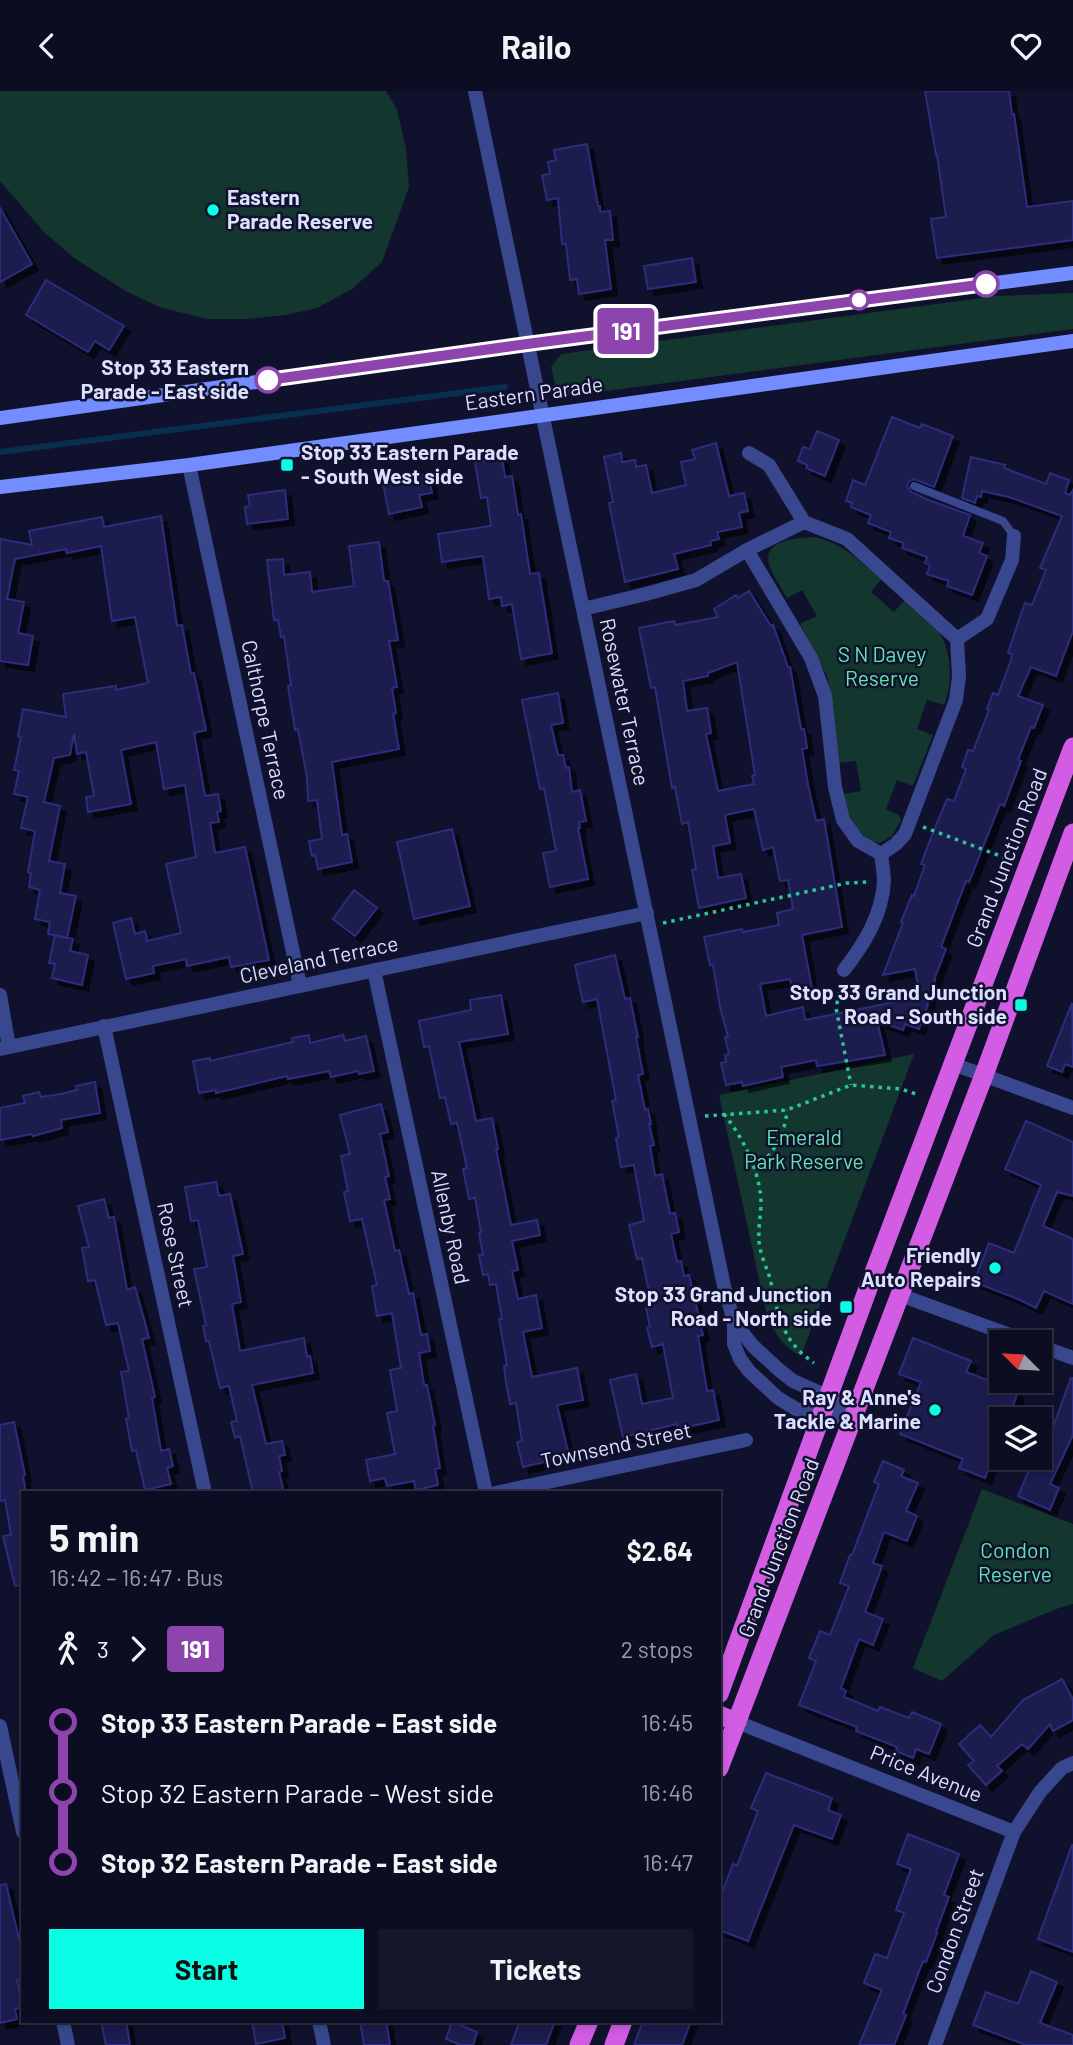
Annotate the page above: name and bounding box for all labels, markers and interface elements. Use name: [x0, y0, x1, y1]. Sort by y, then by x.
icon: back: [28, 27, 66, 65]
text: Railo: [501, 27, 572, 65]
icon: heart: [1007, 27, 1045, 65]
place label: Eastern Parade Reserve: [227, 184, 373, 233]
marker: Eastern Parade Reserve: [205, 202, 221, 218]
unlabelled marker: [973, 271, 999, 297]
unlabelled marker: [849, 290, 869, 310]
line badge: 191: [586, 308, 666, 354]
text: 191: [611, 316, 641, 345]
place label: Stop 33 Eastern Parade - East side: [81, 354, 249, 403]
marker: Stop 33 Eastern Parade - East side: [255, 367, 281, 393]
street label: Eastern Parade: [463, 370, 605, 415]
place label: Stop 33 Eastern Parade - South West side: [301, 439, 519, 488]
marker: Stop 33 Eastern Parade - South West side: [279, 457, 295, 473]
street label: Rosewater Terrace: [595, 616, 655, 788]
street label: Calthorpe Terrace: [237, 638, 296, 802]
park label: S N Davey Reserve: [838, 641, 927, 690]
street label: Grand Junction Road: [960, 764, 1051, 951]
street label: Cleveland Terrace: [237, 930, 400, 988]
place label: Stop 33 Grand Junction Road - South side: [790, 979, 1007, 1028]
marker: Stop 33 Grand Junction Road - South side: [1013, 997, 1029, 1013]
park label: Emerald Park Reserve: [744, 1124, 864, 1173]
street label: Allenby Road: [427, 1167, 476, 1286]
street label: Rose Street: [153, 1200, 200, 1310]
place label: Friendly Auto Repairs: [861, 1242, 981, 1291]
marker: Friendly Auto Repairs: [987, 1260, 1003, 1276]
place label: Stop 33 Grand Junction Road - North side: [615, 1281, 832, 1330]
marker: Stop 33 Grand Junction Road - North side: [838, 1299, 854, 1315]
north arrow: [989, 1330, 1052, 1393]
map controls: [989, 1330, 1052, 1470]
place label: Ray & Anne's Tackle & Marine: [774, 1384, 921, 1433]
marker: Ray & Anne's Tackle & Marine: [927, 1402, 943, 1418]
button: layers: [989, 1407, 1052, 1470]
street label: Townsend Street: [538, 1416, 693, 1473]
street label: Grand Junction Road: [732, 1454, 823, 1641]
text: 5 min: [49, 1514, 139, 1560]
text: $2.64: [627, 1535, 693, 1566]
park label: Condon Reserve: [978, 1537, 1052, 1586]
text: 16:42 – 16:47 · Bus: [49, 1563, 223, 1591]
icon: walk: [49, 1630, 87, 1668]
icon: forward: [119, 1630, 157, 1668]
text: 191: [181, 1634, 210, 1663]
text: 3: [97, 1635, 109, 1663]
text: 2 stops: [621, 1635, 693, 1663]
text: Stop 33 Eastern Parade - East side: [101, 1707, 497, 1738]
text: 16:45: [641, 1708, 693, 1736]
street label: Price Avenue: [867, 1739, 986, 1806]
text: Stop 32 Eastern Parade - West side: [101, 1777, 494, 1808]
text: 16:46: [641, 1778, 693, 1806]
text: Stop 32 Eastern Parade - East side: [101, 1847, 498, 1878]
text: 16:47: [642, 1848, 693, 1876]
street label: Condon Street: [919, 1865, 988, 1996]
button: Start: [49, 1929, 364, 2009]
button: Tickets: [378, 1929, 693, 2009]

